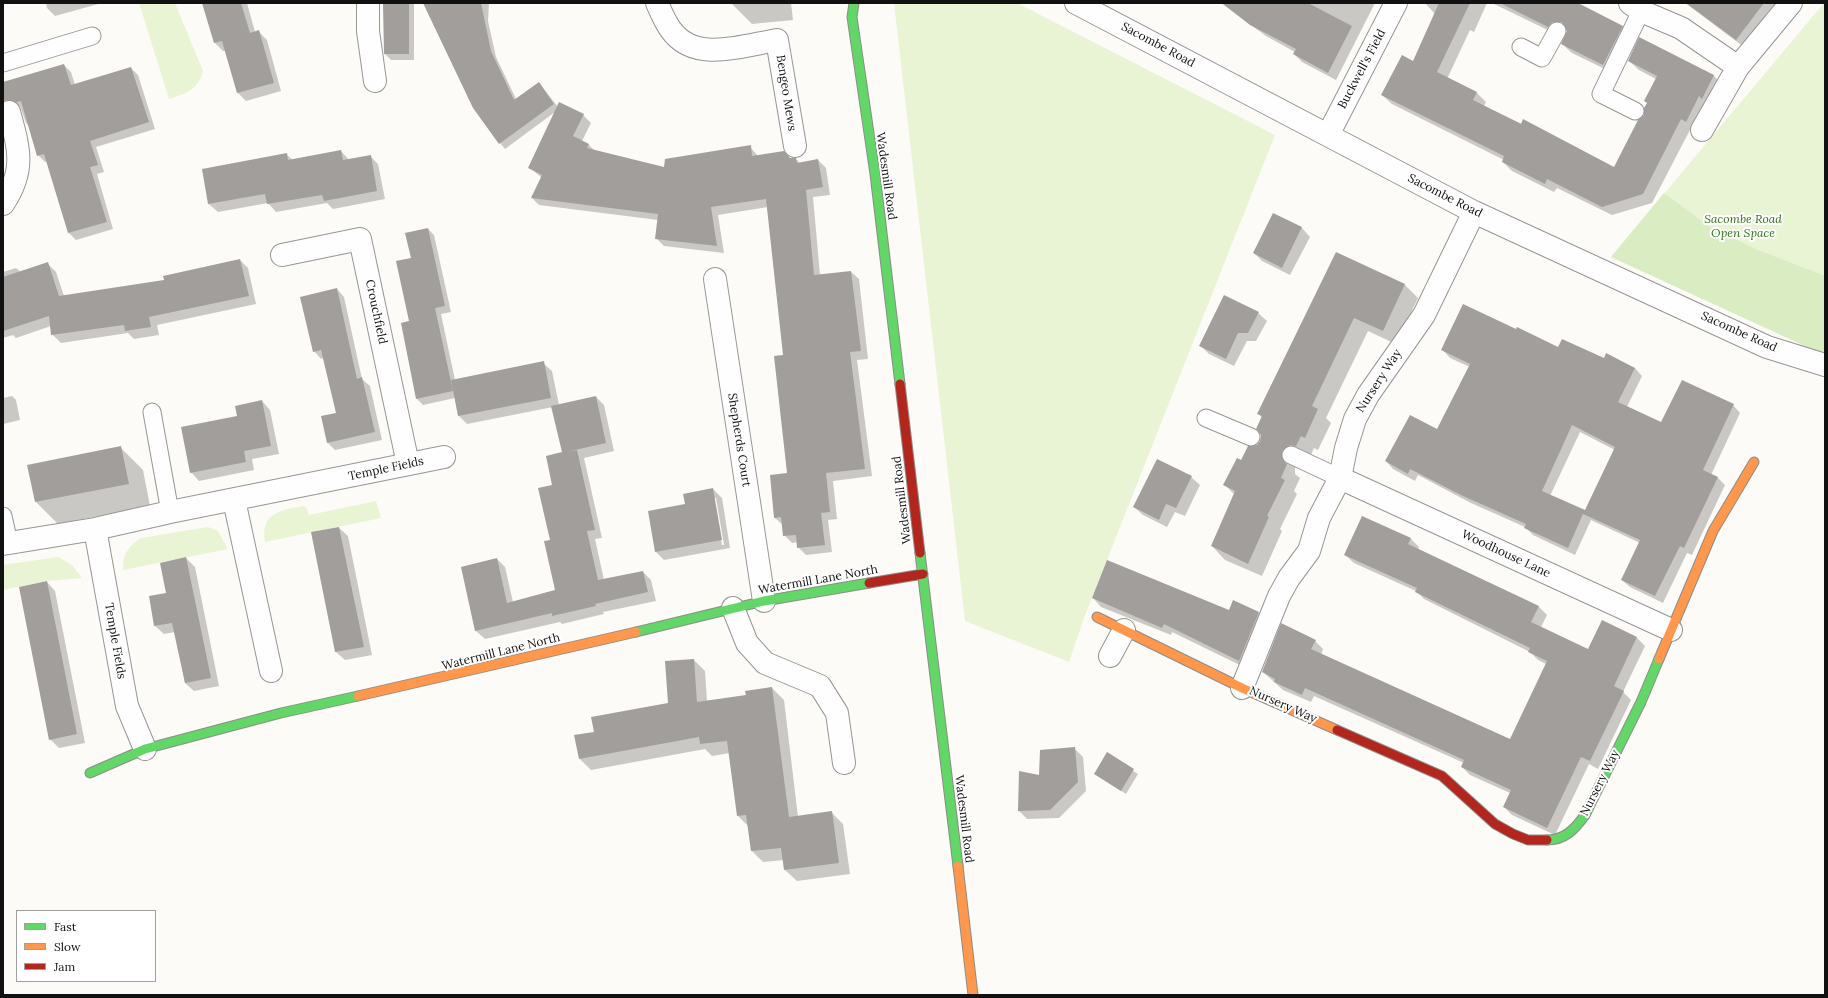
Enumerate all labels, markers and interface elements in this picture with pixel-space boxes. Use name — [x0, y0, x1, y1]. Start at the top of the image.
street label: Sacombe Road — [1119, 19, 1197, 71]
street label: Buckwell's Field — [1335, 27, 1389, 111]
street label: Bengeo Mews — [773, 54, 799, 132]
street label: Wadesmill Road — [873, 131, 899, 221]
street label: Sacombe Road — [1405, 171, 1485, 221]
park label: Sacombe Road Open Space — [1704, 213, 1782, 241]
street label: Crouchfield — [362, 278, 390, 346]
street label: Sacombe Road — [1699, 309, 1779, 355]
street label: Nursery Way — [1353, 347, 1405, 415]
street label: Shepherds Court — [724, 392, 754, 488]
street label: Temple Fields — [347, 454, 425, 484]
street label: Wadesmill Road — [889, 455, 915, 545]
street label: Woodhouse Lane — [1459, 527, 1553, 581]
street label: Watermill Lane North — [757, 562, 879, 598]
street label: Temple Fields — [101, 602, 129, 680]
street label: Watermill Lane North — [440, 630, 562, 674]
street label: Nursery Way — [1247, 684, 1319, 726]
street label: Nursery Way — [1577, 748, 1623, 818]
street label: Wadesmill Road — [951, 774, 977, 864]
legend — [16, 910, 156, 982]
text: Fast — [54, 919, 77, 934]
text: Slow — [54, 939, 81, 954]
text: Jam — [54, 959, 75, 974]

